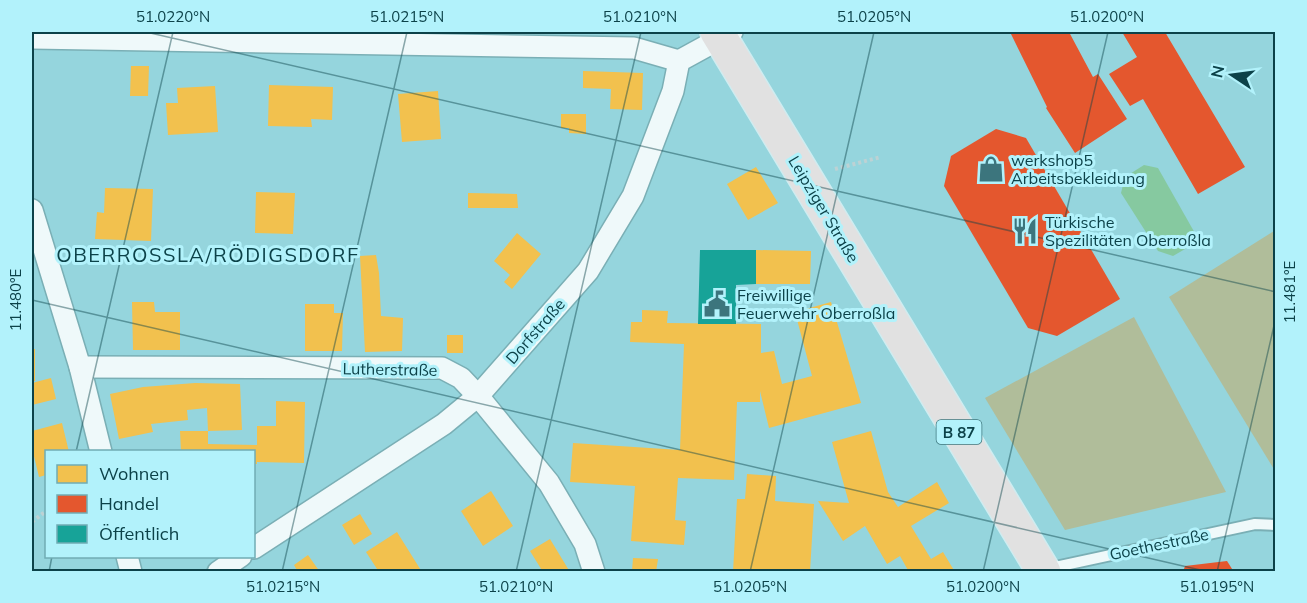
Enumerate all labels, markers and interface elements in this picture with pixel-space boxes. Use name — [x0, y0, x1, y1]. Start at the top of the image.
text: 51.0220°N — [136, 7, 210, 26]
text: 51.0215°N — [370, 7, 444, 26]
text: 51.0210°N — [603, 7, 677, 26]
text: 51.0205°N — [837, 7, 911, 26]
text: 51.0200°N — [1070, 7, 1144, 26]
north arrow — [1202, 45, 1262, 105]
text: N — [1206, 63, 1228, 80]
place label: werkshop5 Arbeitsbekleidung — [1011, 150, 1145, 188]
street label: Leipziger Straße — [784, 152, 864, 266]
shop icon: werkshop5 Arbeitsbekleidung — [976, 154, 1006, 184]
place label: Türkische Spezilitäten Oberroßla — [1045, 212, 1211, 250]
restaurant icon: Türkische Spezilitäten Oberroßla — [1010, 216, 1040, 246]
district label: OBERROSSLA/RÖDIGSDORF — [56, 242, 360, 267]
text: 11.481°E — [1280, 260, 1299, 323]
text: 11.480°E — [6, 268, 25, 331]
place label: Freiwillige Feuerwehr Oberroßla — [737, 285, 895, 323]
public building icon: Freiwillige Feuerwehr Oberroßla — [702, 289, 732, 319]
street label: Dorfstraße — [501, 294, 569, 368]
street label: Lutherstraße — [342, 358, 438, 380]
road number: B 87 — [936, 420, 982, 444]
legend — [45, 450, 255, 558]
text: Wohnen — [99, 462, 170, 485]
text: Handel — [99, 492, 159, 515]
text: Öffentlich — [99, 522, 179, 545]
street label: Goethestraße — [1108, 524, 1210, 564]
text: 51.0215°N — [246, 577, 320, 596]
text: 51.0210°N — [479, 577, 553, 596]
text: 51.0205°N — [713, 577, 787, 596]
text: 51.0200°N — [946, 577, 1020, 596]
text: 51.0195°N — [1180, 577, 1254, 596]

